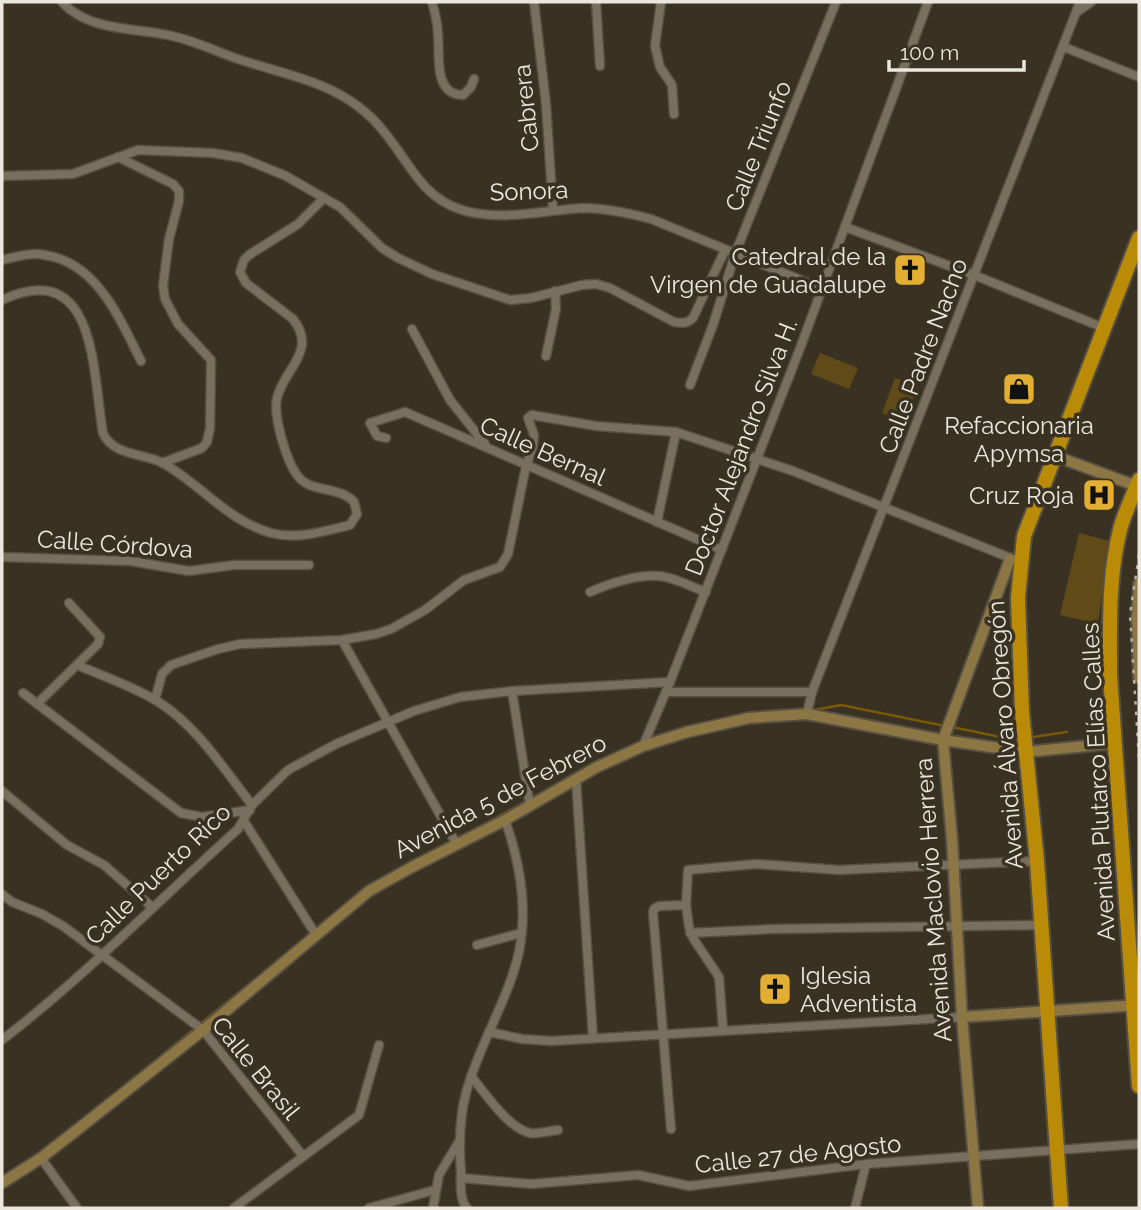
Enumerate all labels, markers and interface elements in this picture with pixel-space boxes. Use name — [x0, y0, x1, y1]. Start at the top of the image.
scale bar — [889, 28, 1024, 72]
text: 100 m — [900, 40, 959, 65]
street label: Cabrera — [507, 63, 545, 153]
street label: Calle Triunfo — [719, 76, 797, 216]
street label: Sonora — [489, 175, 569, 207]
place label: Catedral de la Virgen de Guadalupe — [650, 242, 886, 299]
church icon: Catedral de la Virgen de Guadalupe — [891, 251, 929, 289]
street label: Calle Padre Nacho — [872, 254, 974, 458]
street label: Doctor Alejandro Silva H. — [679, 315, 803, 579]
shop icon: Refaccionaria Apymsa — [1000, 370, 1038, 408]
street label: Calle Bernal — [475, 410, 611, 492]
place label: Refaccionaria Apymsa — [944, 411, 1094, 468]
hospital icon: Cruz Roja — [1080, 476, 1118, 514]
place label: Cruz Roja — [969, 481, 1074, 510]
street label: Calle Córdova — [36, 524, 194, 564]
street label: Avenida Álvaro Obregón — [981, 600, 1029, 870]
street label: Avenida Plutarco Elías Calles — [1075, 622, 1121, 942]
street label: Avenida 5 de Febrero — [389, 728, 611, 864]
street label: Avenida Maclovio Herrera — [909, 757, 957, 1043]
street label: Calle Puerto Rico — [79, 797, 237, 951]
place label: Iglesia Adventista — [800, 961, 917, 1018]
church icon: Iglesia Adventista — [756, 970, 794, 1008]
street label: Calle Brasil — [206, 1011, 306, 1126]
street label: Calle 27 de Agosto — [693, 1129, 903, 1179]

